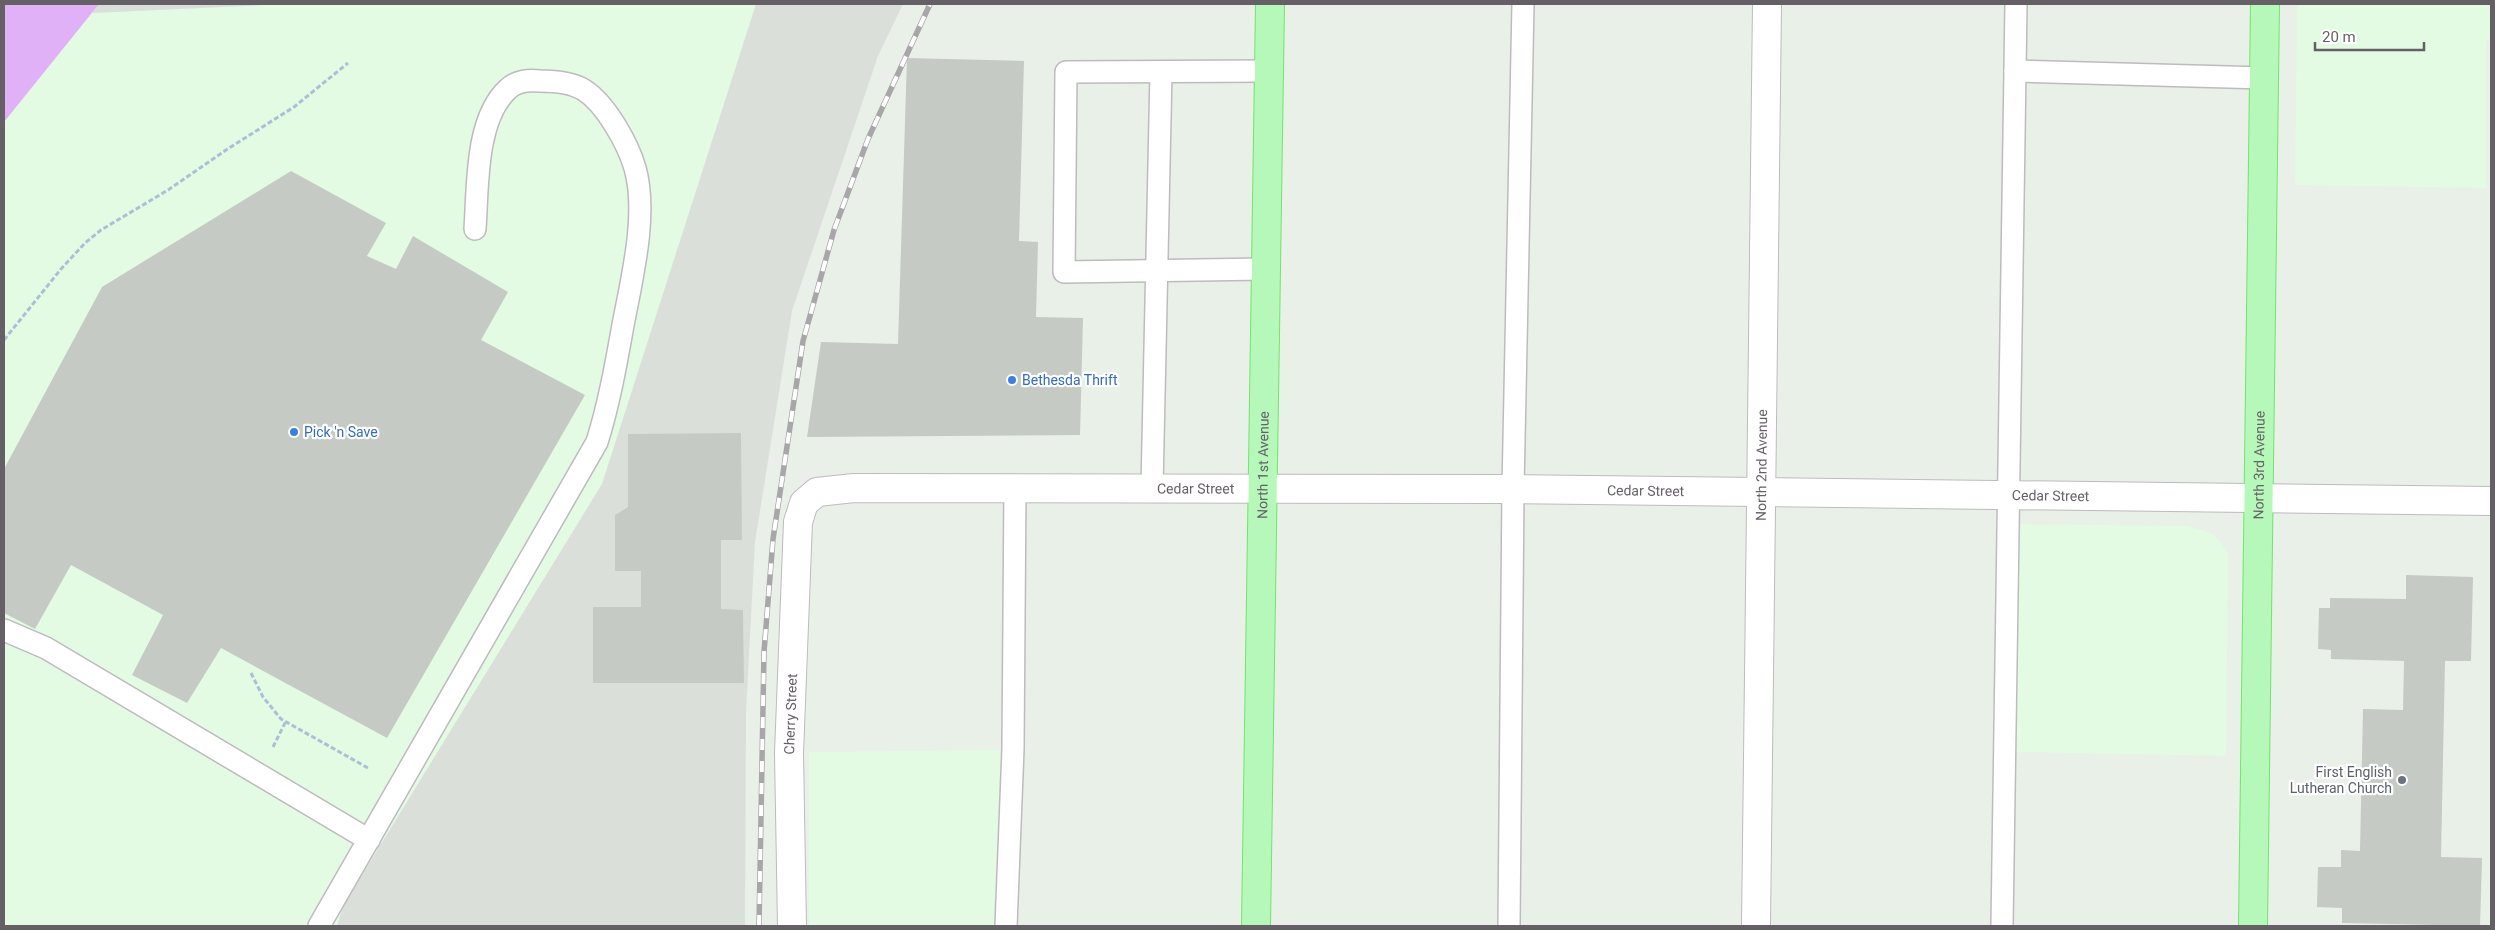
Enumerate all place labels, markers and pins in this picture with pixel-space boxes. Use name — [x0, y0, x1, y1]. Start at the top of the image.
place label: Bethesda Thrift — [1022, 372, 1118, 388]
marker: Bethesda Thrift — [1006, 374, 1018, 386]
place label: Pick 'n Save — [304, 424, 378, 440]
marker: Pick 'n Save — [288, 426, 300, 438]
place label: First English Lutheran Church — [2290, 764, 2392, 796]
marker: First English Lutheran Church — [2396, 774, 2408, 786]

